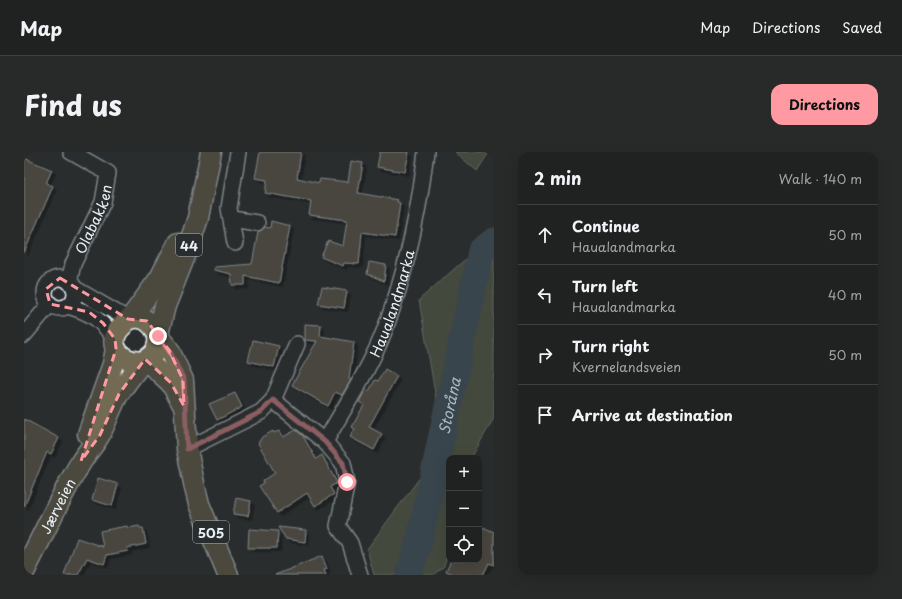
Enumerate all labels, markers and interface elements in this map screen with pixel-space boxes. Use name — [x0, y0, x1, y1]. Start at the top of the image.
text: Map — [20, 14, 62, 42]
text: Map — [700, 17, 730, 38]
text: Directions — [752, 17, 820, 38]
text: Saved — [842, 17, 882, 38]
text: Find us — [24, 83, 122, 126]
button: Directions — [771, 84, 878, 125]
text: 2 min — [534, 165, 581, 191]
text: Walk · 140 m — [779, 169, 862, 188]
street label: Olabakken — [69, 183, 116, 257]
text: Continue — [572, 214, 640, 237]
icon: ahead — [534, 224, 556, 246]
text: 50 m — [828, 225, 862, 244]
road number: 44 — [176, 234, 202, 256]
text: Haualandmarka — [572, 237, 676, 256]
street label: Haualandmarka — [364, 247, 419, 360]
text: Turn left — [572, 274, 638, 297]
icon: left — [534, 284, 556, 306]
text: 40 m — [828, 285, 862, 304]
text: Haualandmarka — [572, 297, 676, 316]
route end — [149, 327, 167, 345]
text: Turn right — [572, 334, 649, 357]
icon: right — [534, 344, 556, 366]
text: 50 m — [828, 345, 862, 364]
text: Kvernelandsveien — [572, 357, 681, 376]
water label: Storåna — [431, 375, 466, 436]
text: Arrive at destination — [572, 403, 733, 426]
icon: arrive — [534, 404, 556, 426]
map controls — [446, 455, 482, 563]
button: + — [446, 455, 482, 491]
route start — [338, 473, 356, 491]
street label: Jærveien — [34, 474, 80, 537]
button: − — [446, 491, 482, 527]
road number: 505 — [193, 521, 229, 543]
button: locate — [446, 527, 482, 563]

